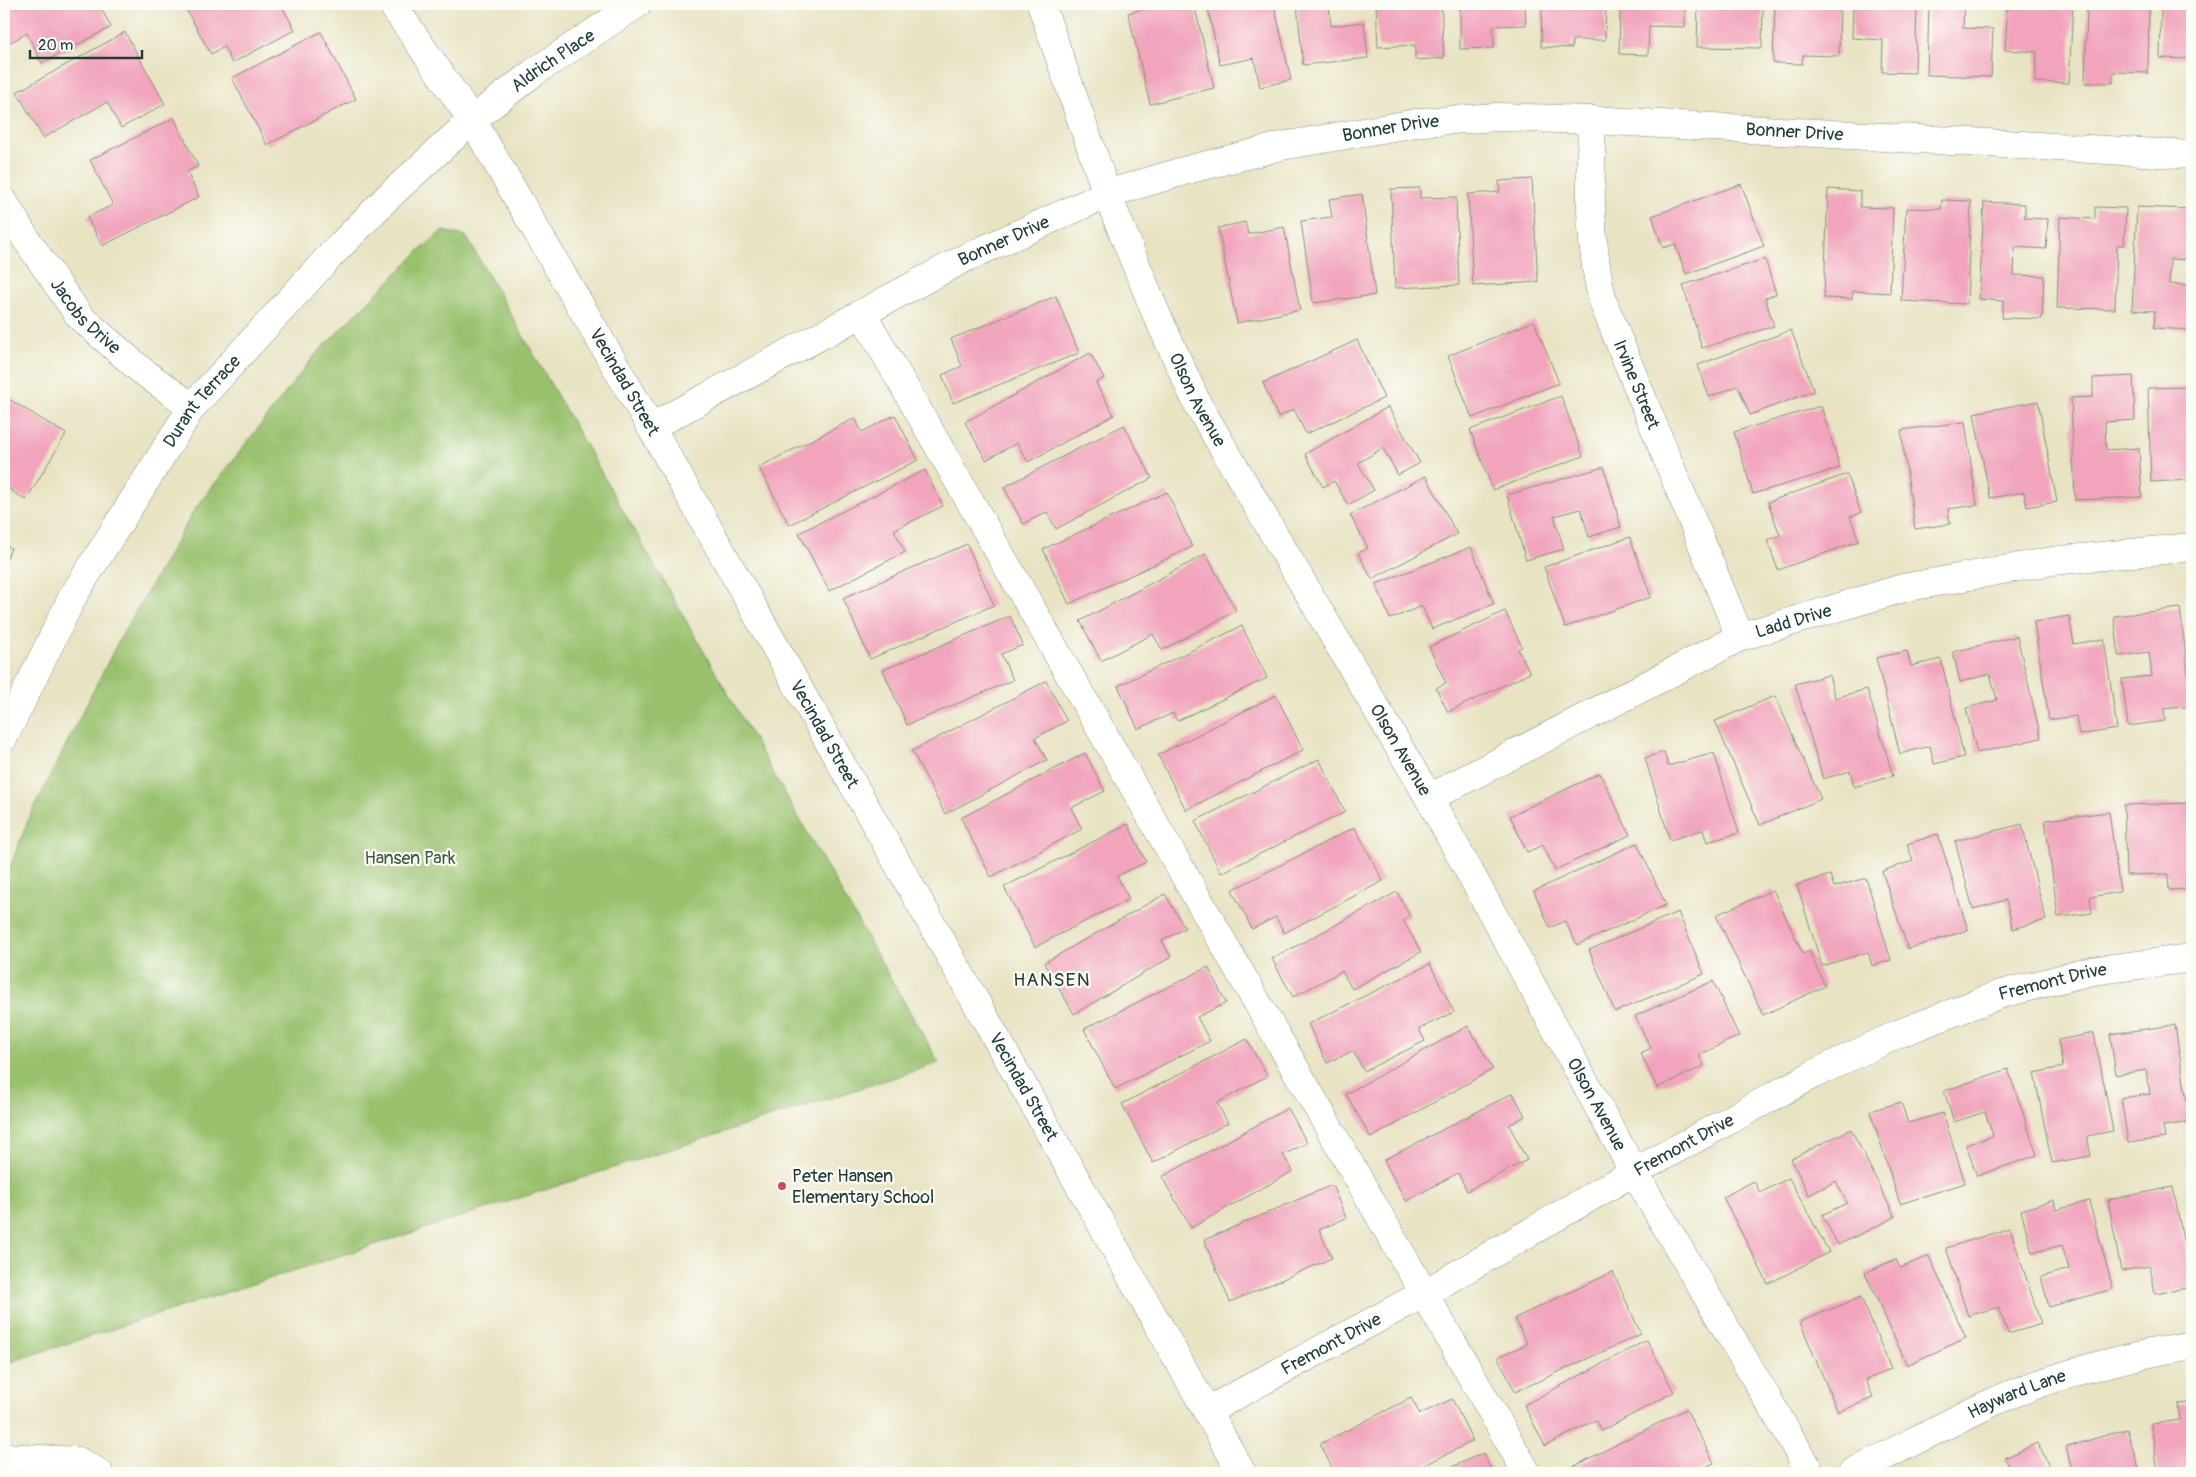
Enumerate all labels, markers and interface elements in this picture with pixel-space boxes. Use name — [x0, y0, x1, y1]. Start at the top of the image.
street label: Aldrich Place — [507, 24, 600, 98]
scale bar — [30, 28, 142, 60]
text: 20 m — [38, 36, 73, 55]
street label: Bonner Drive — [1341, 110, 1440, 147]
street label: Bonner Drive — [1745, 118, 1844, 147]
street label: Bonner Drive — [955, 210, 1053, 272]
street label: Jacobs Drive — [45, 274, 125, 359]
street label: Vecindad Street — [584, 324, 665, 441]
street label: Irvine Street — [1608, 337, 1665, 433]
street label: Olson Avenue — [1164, 349, 1231, 451]
street label: Durant Terrace — [158, 350, 246, 452]
street label: Ladd Drive — [1753, 599, 1835, 644]
street label: Vecindad Street — [784, 676, 864, 793]
street label: Olson Avenue — [1364, 700, 1436, 800]
park label: Hansen Park — [364, 847, 456, 870]
street label: Fremont Drive — [1996, 958, 2108, 1006]
district label: HANSEN — [1013, 968, 1091, 992]
street label: Vecindad Street — [984, 1029, 1063, 1146]
street label: Olson Avenue — [1562, 1054, 1631, 1155]
street label: Fremont Drive — [1630, 1109, 1738, 1182]
place label: Peter Hansen Elementary School — [792, 1165, 934, 1209]
marker: Peter Hansen Elementary School — [776, 1180, 788, 1192]
street label: Fremont Drive — [1277, 1308, 1386, 1381]
street label: Hayward Lane — [1964, 1364, 2069, 1424]

